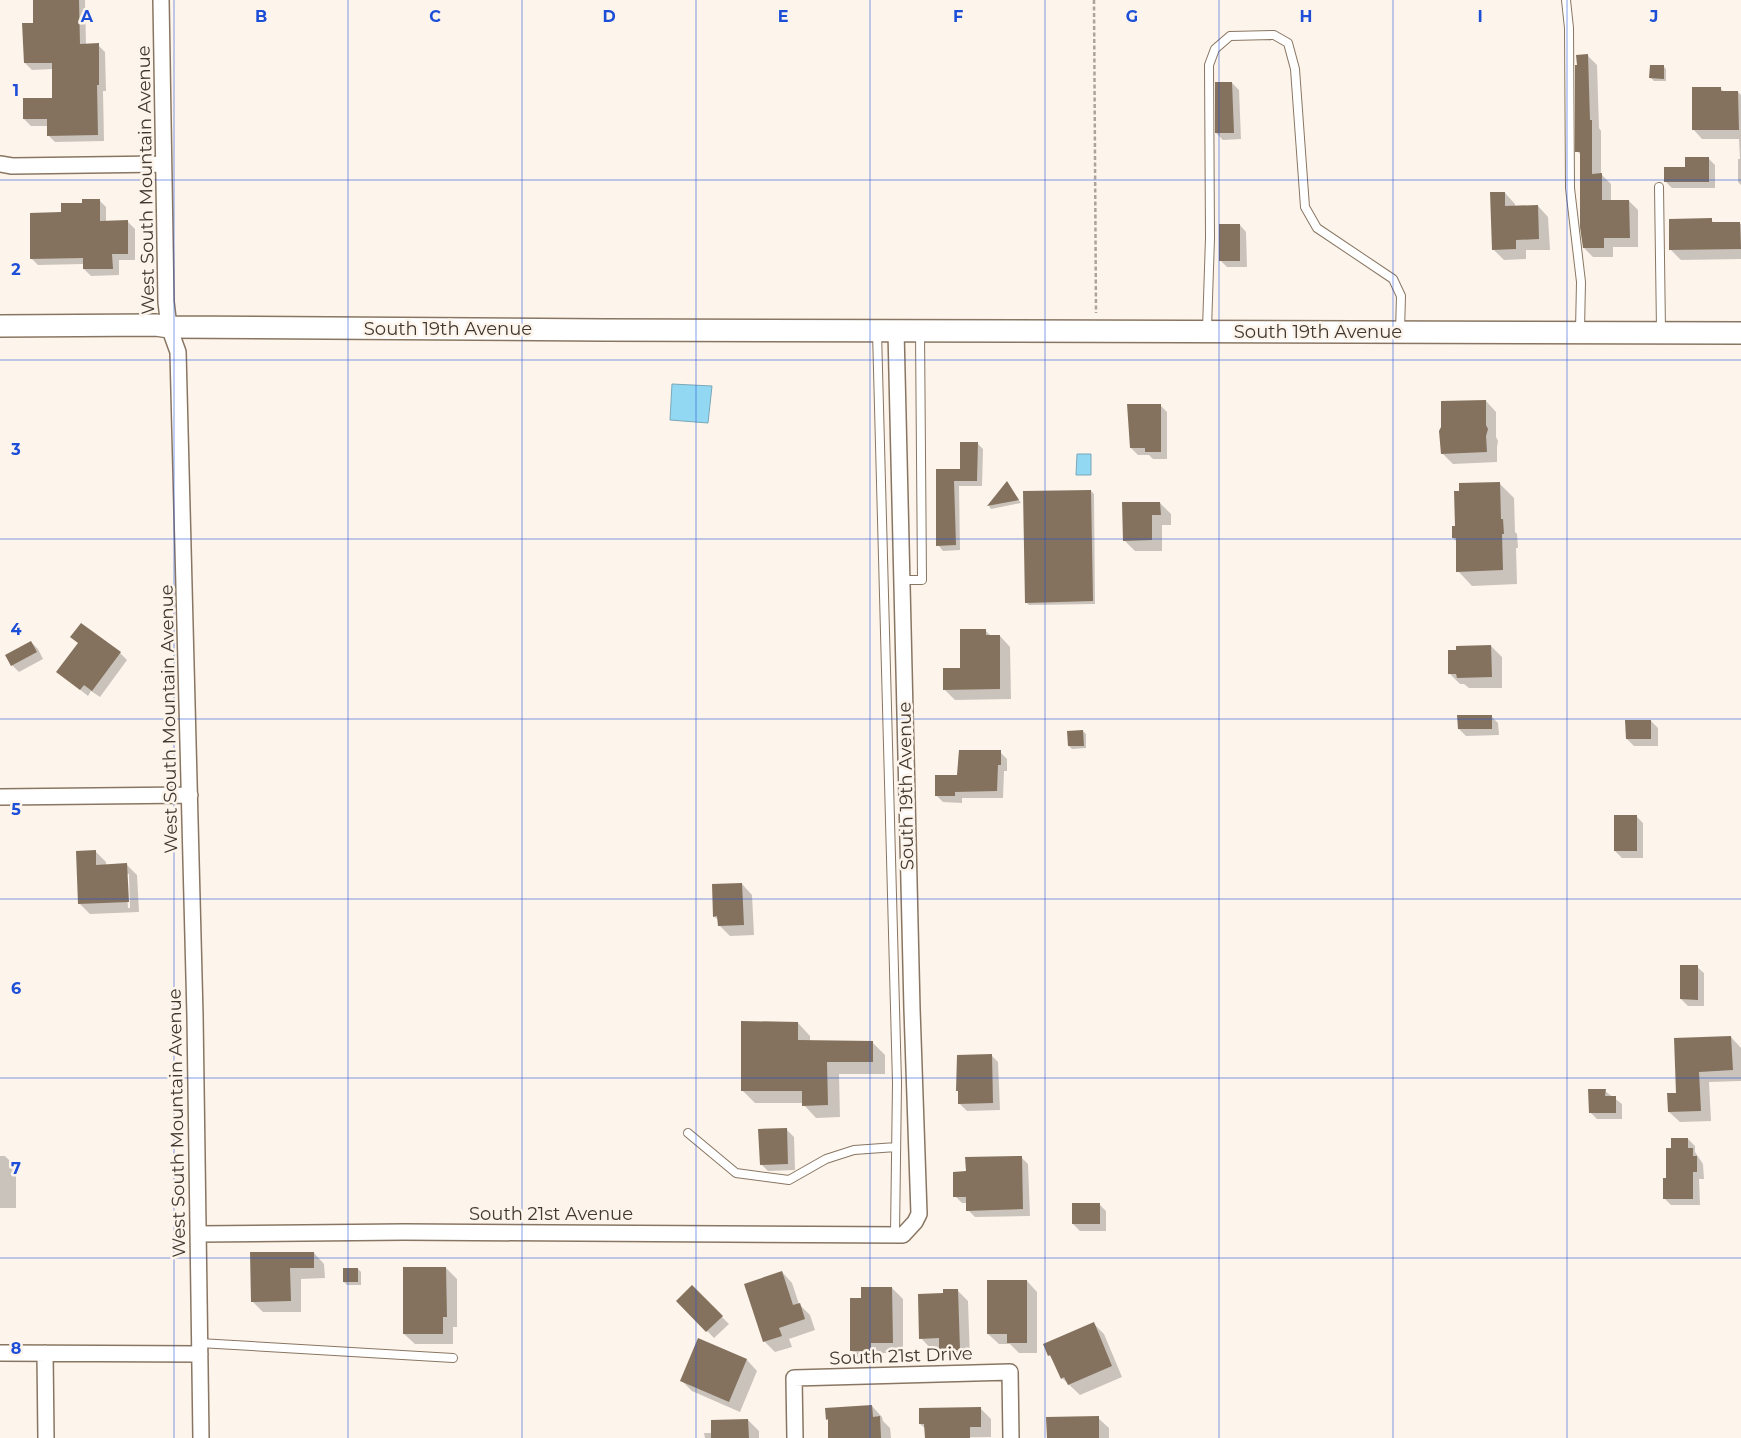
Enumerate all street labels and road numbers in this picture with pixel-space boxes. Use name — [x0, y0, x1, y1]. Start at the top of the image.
street label: West South Mountain Avenue — [133, 45, 159, 315]
street label: South 19th Avenue — [364, 318, 532, 340]
street label: South 19th Avenue — [1234, 321, 1402, 343]
street label: West South Mountain Avenue — [156, 584, 182, 854]
street label: South 19th Avenue — [894, 701, 918, 870]
street label: West South Mountain Avenue — [164, 988, 190, 1258]
street label: South 21st Avenue — [469, 1203, 633, 1225]
street label: South 21st Drive — [829, 1343, 973, 1369]

